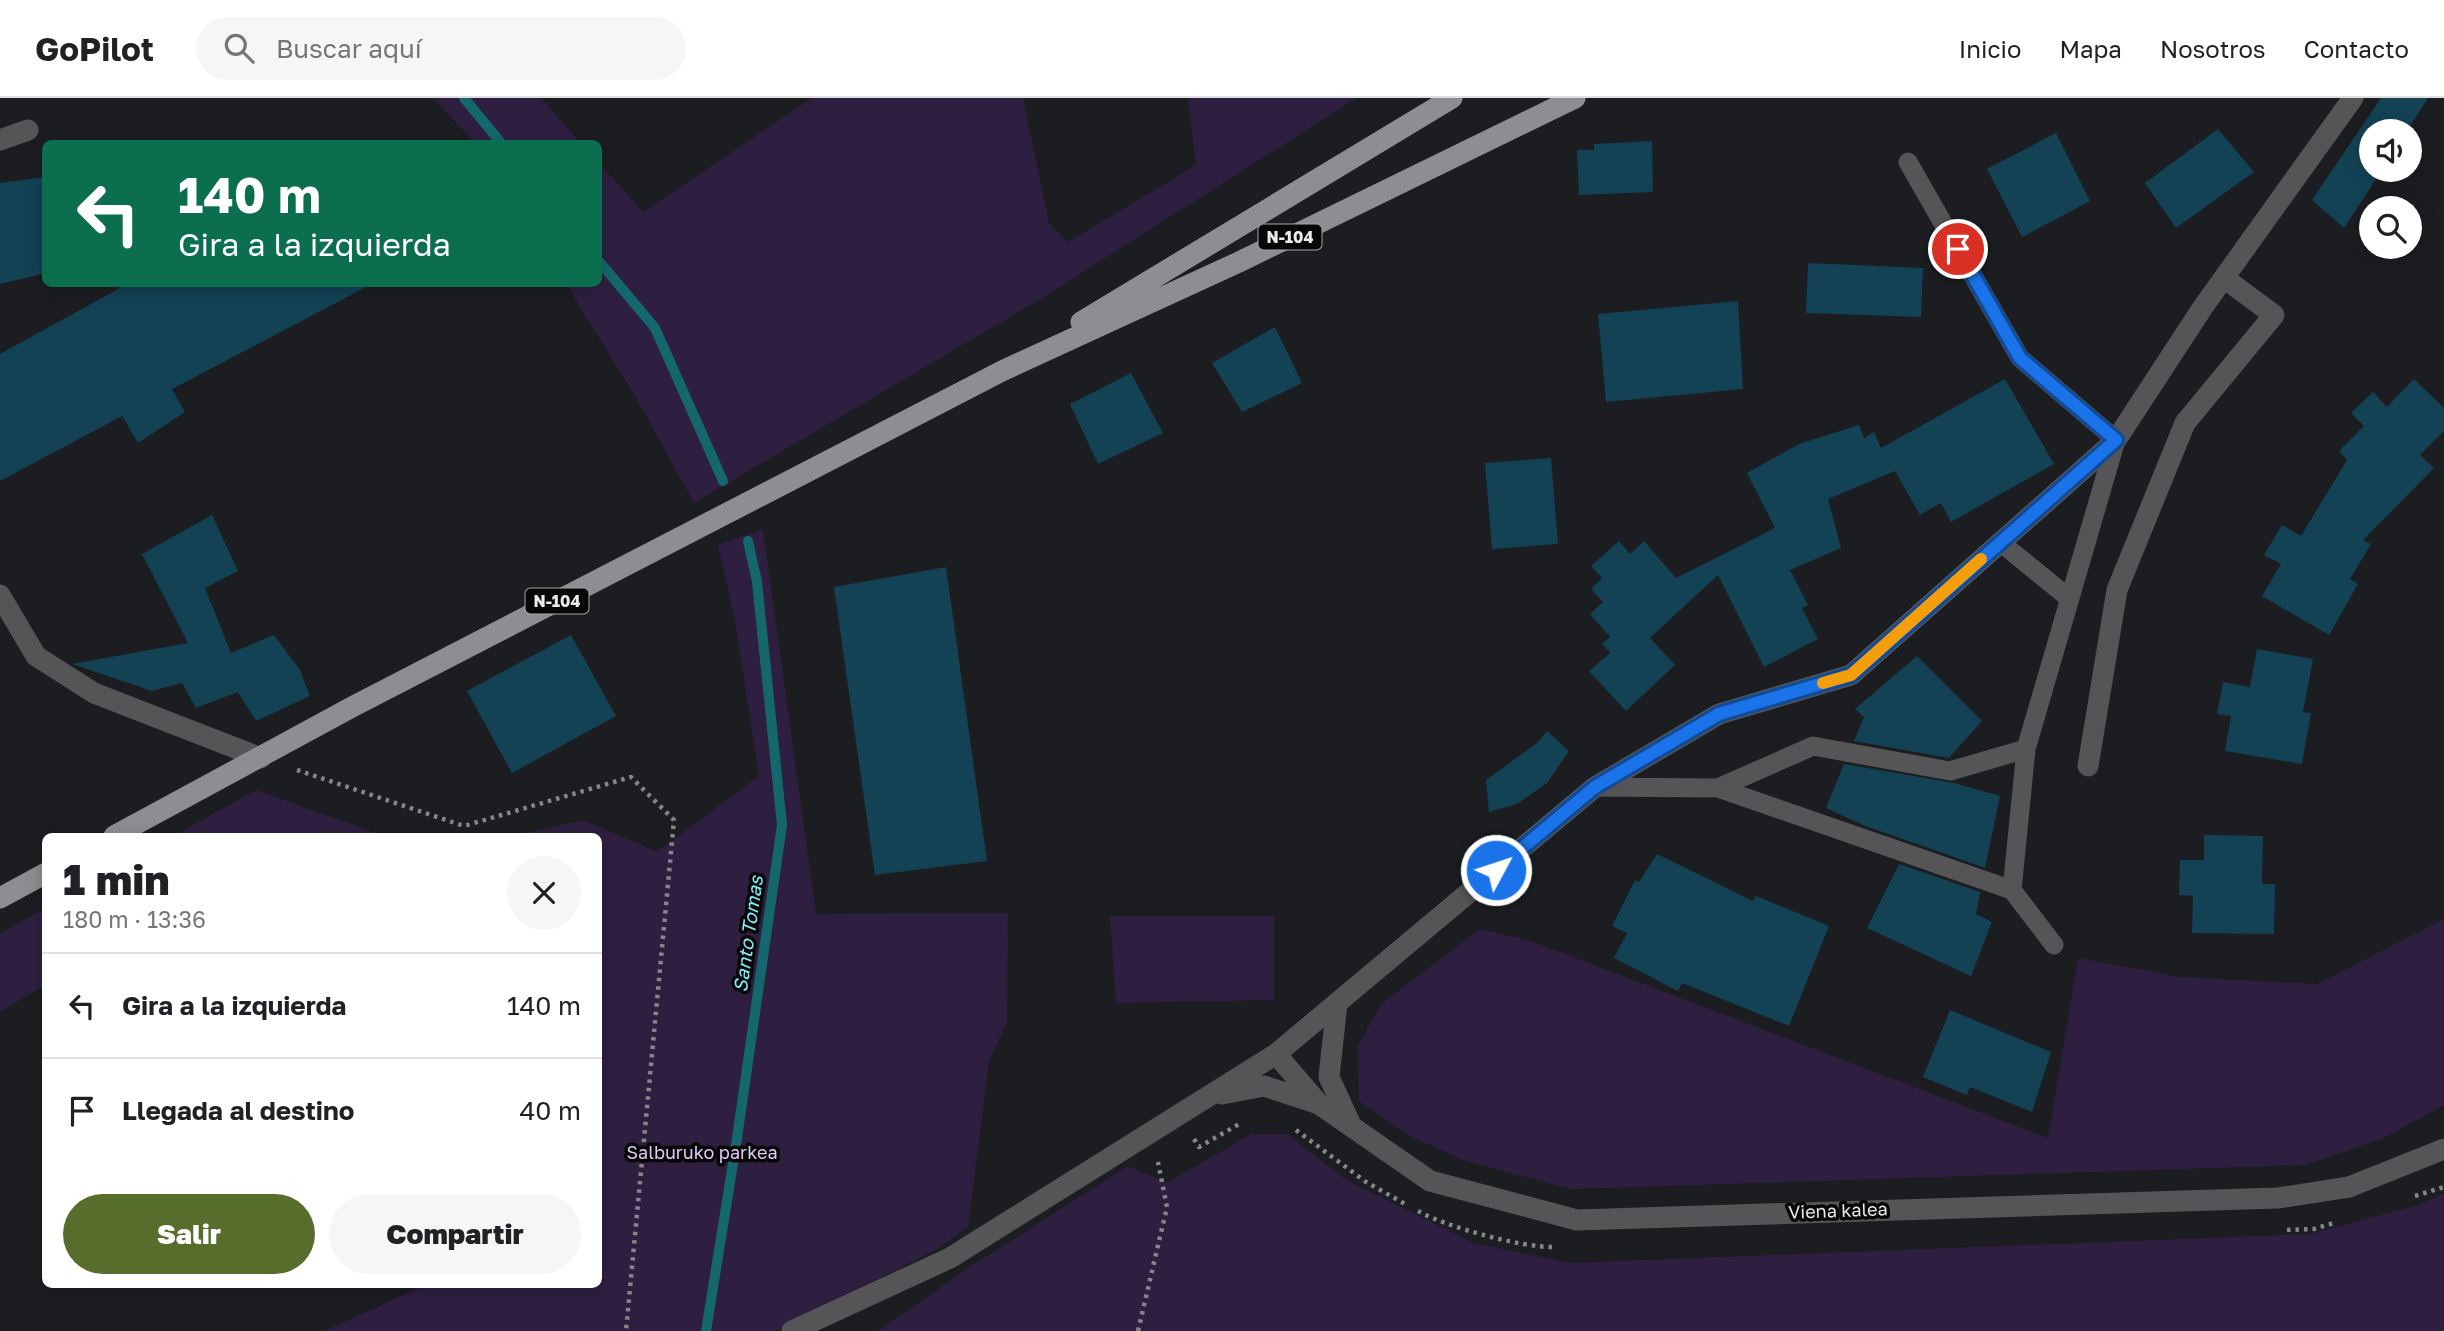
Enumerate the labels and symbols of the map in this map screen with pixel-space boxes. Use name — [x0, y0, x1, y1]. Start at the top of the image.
pin — [1928, 219, 1988, 279]
road number: N-104 — [1258, 225, 1322, 250]
road number: N-104 — [526, 588, 588, 614]
position arrow — [1459, 833, 1533, 907]
water label: Santo Tomas — [728, 873, 767, 994]
park label: Salburuko parkea — [626, 1141, 778, 1163]
street label: Viena kalea — [1788, 1197, 1888, 1223]

